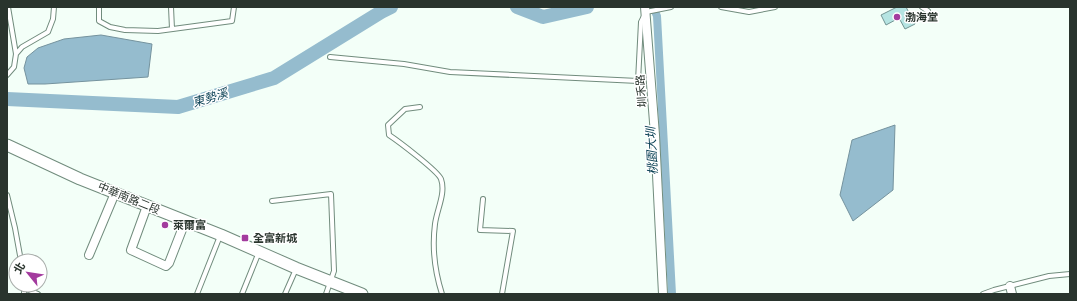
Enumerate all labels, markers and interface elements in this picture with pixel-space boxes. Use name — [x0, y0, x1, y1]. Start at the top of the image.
place label: 渤海堂 — [905, 10, 938, 24]
marker: 渤海堂 — [892, 12, 902, 22]
street label: 圳禾路 — [633, 74, 649, 108]
water label: 東勢溪 — [190, 85, 231, 110]
water label: 桃園大圳 — [643, 125, 660, 175]
street label: 中華南路二段 — [96, 179, 162, 217]
place label: 萊爾富 — [173, 218, 206, 232]
marker: 萊爾富 — [160, 220, 170, 230]
place label: 全富新城 — [253, 231, 298, 245]
marker: 全富新城 — [240, 233, 250, 243]
north arrow — [8, 253, 48, 293]
text: 北 — [11, 260, 28, 276]

